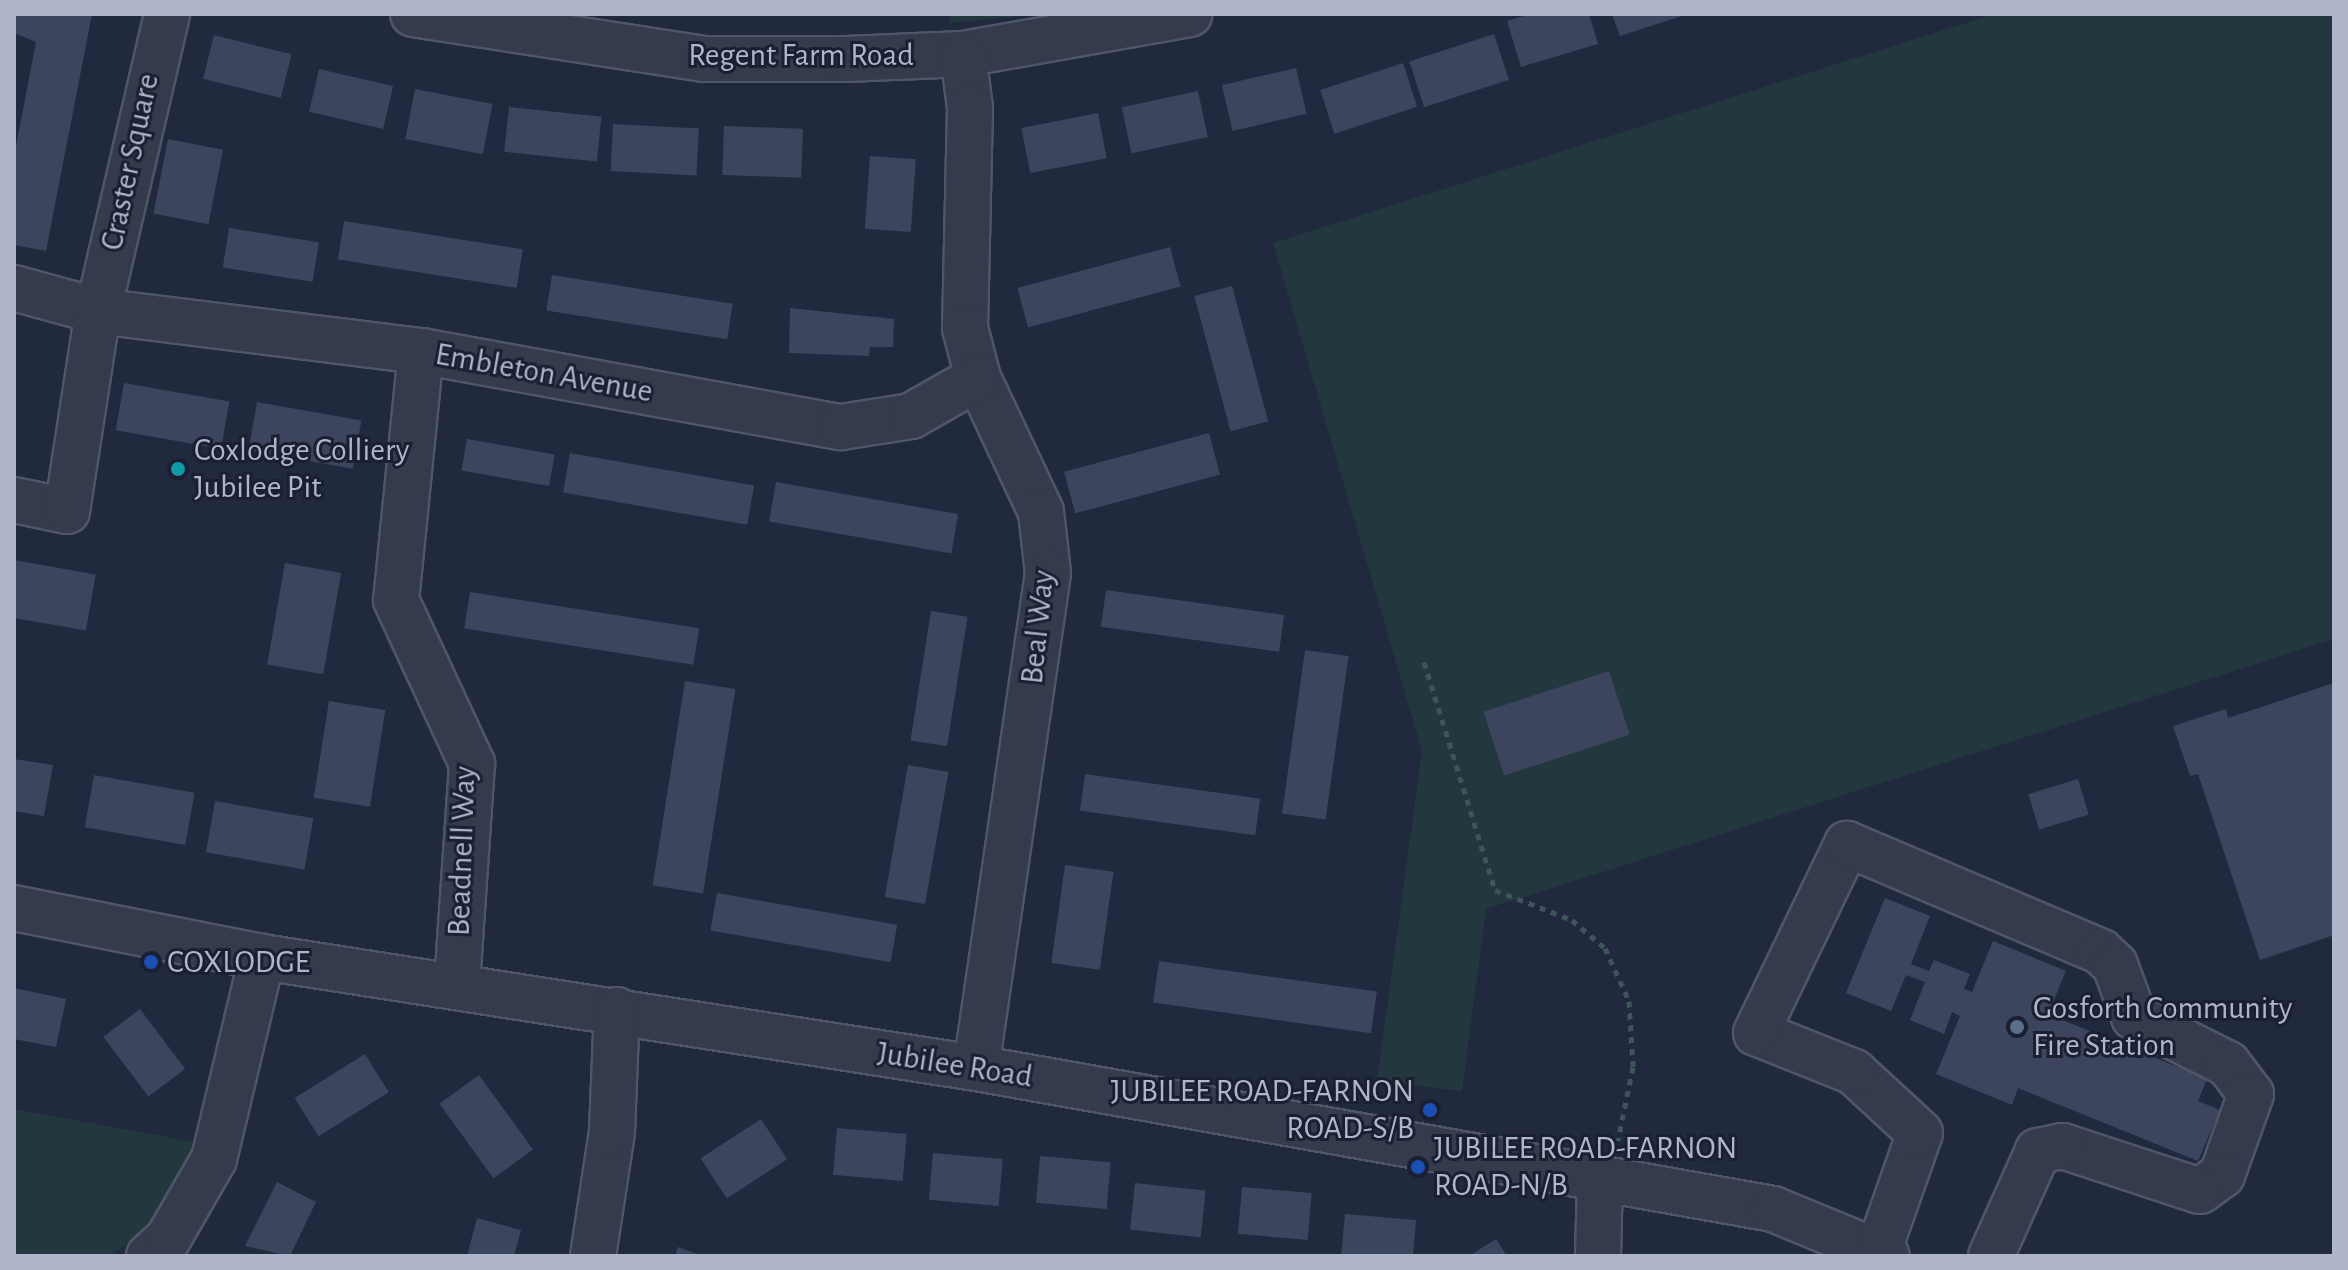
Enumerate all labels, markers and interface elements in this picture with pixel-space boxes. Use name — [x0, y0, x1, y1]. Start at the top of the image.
street label: Regent Farm Road — [688, 36, 914, 74]
street label: Craster Square — [93, 70, 167, 254]
street label: Embleton Avenue — [432, 335, 656, 411]
place label: Coxlodge Colliery Jubilee Pit — [194, 432, 409, 507]
marker: Coxlodge Colliery Jubilee Pit — [169, 460, 187, 478]
street label: Beal Way — [1013, 568, 1063, 686]
street label: Beadnell Way — [440, 765, 484, 937]
place label: COXLODGE — [167, 943, 310, 981]
marker: COXLODGE — [142, 953, 160, 971]
place label: Gosforth Community Fire Station — [2033, 990, 2292, 1065]
marker: Gosforth Community Fire Station — [2008, 1018, 2026, 1036]
street label: Jubilee Road — [875, 1034, 1035, 1096]
place label: JUBILEE ROAD-FARNON ROAD-S/B — [1111, 1073, 1414, 1148]
marker: JUBILEE ROAD-FARNON ROAD-S/B — [1421, 1101, 1439, 1119]
place label: JUBILEE ROAD-FARNON ROAD-N/B — [1434, 1130, 1737, 1205]
marker: JUBILEE ROAD-FARNON ROAD-N/B — [1409, 1158, 1427, 1176]

